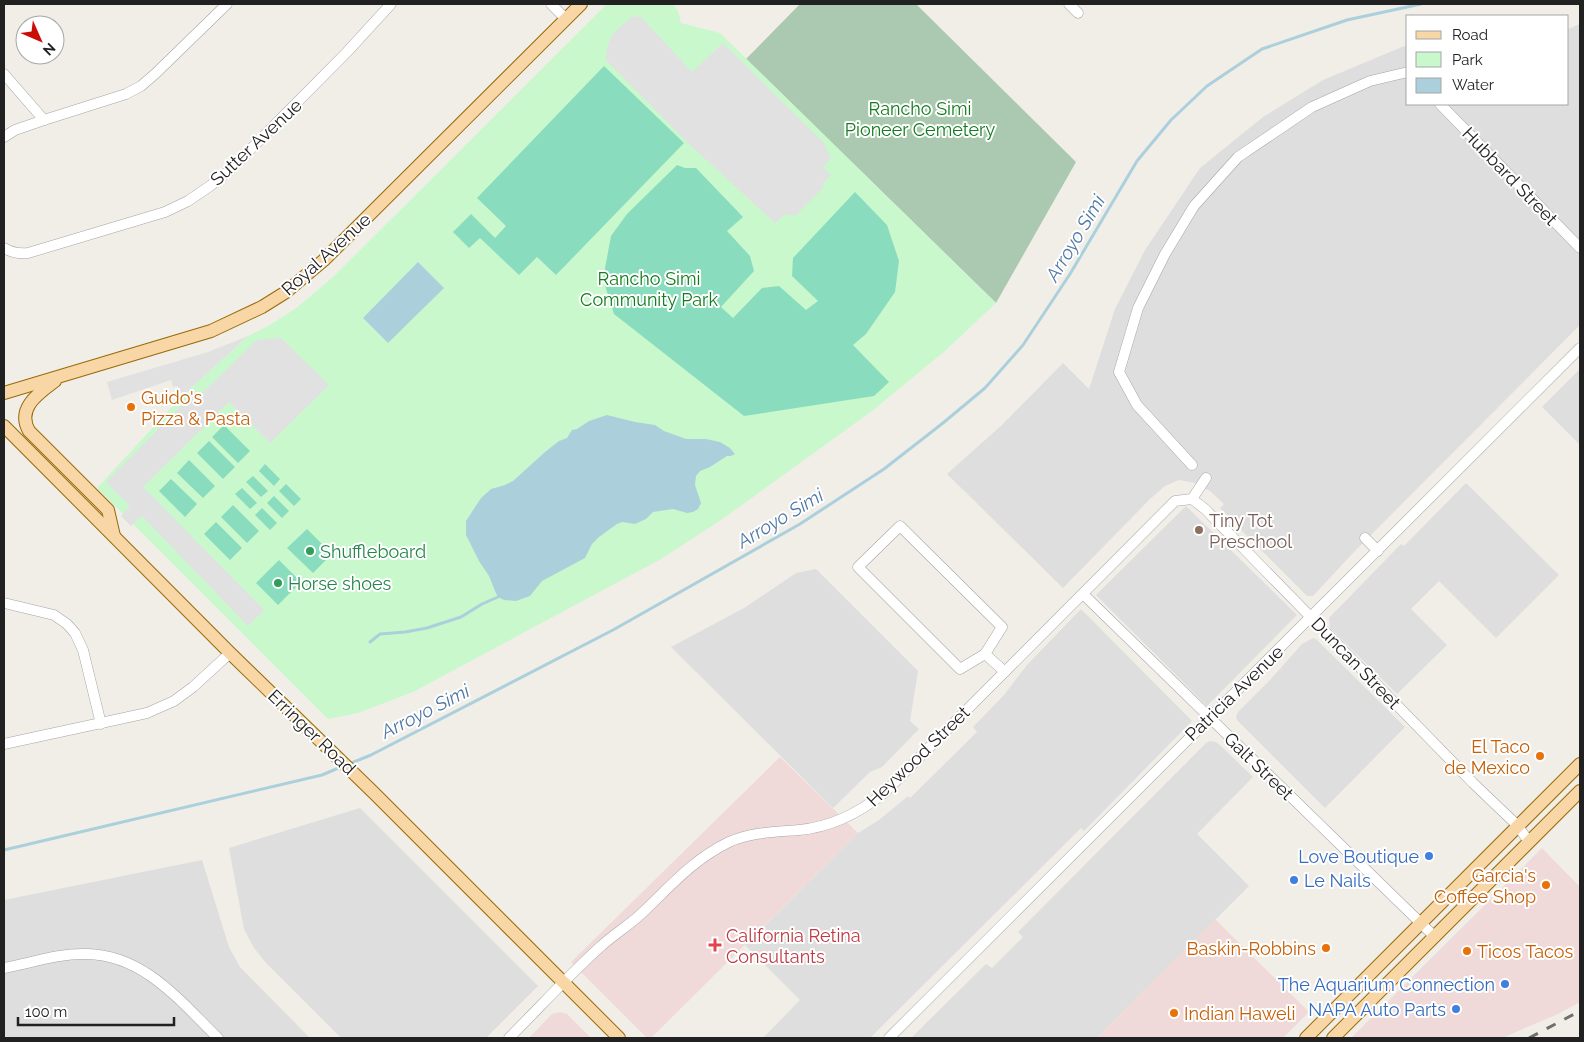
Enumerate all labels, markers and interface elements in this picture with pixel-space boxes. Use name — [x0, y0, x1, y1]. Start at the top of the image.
north arrow — [15, 15, 65, 65]
legend — [1406, 15, 1569, 105]
text: Road — [1452, 26, 1488, 44]
text: N — [40, 40, 59, 59]
text: Park — [1452, 51, 1483, 69]
text: Water — [1452, 76, 1495, 94]
street label: Sutter Avenue — [206, 94, 306, 190]
park label: Rancho Simi Pioneer Cemetery — [845, 98, 995, 140]
street label: Hubbard Street — [1458, 123, 1562, 229]
water label: Arroyo Simi — [1040, 190, 1110, 286]
street label: Royal Avenue — [277, 208, 375, 300]
park label: Rancho Simi Community Park — [580, 268, 718, 310]
place label: Guido's Pizza & Pasta — [141, 387, 250, 429]
marker: Guido's Pizza & Pasta — [125, 401, 137, 413]
water label: Arroyo Simi — [732, 483, 828, 553]
place label: Tiny Tot Preschool — [1209, 510, 1292, 552]
marker: Tiny Tot Preschool — [1193, 524, 1205, 536]
place label: Shuffleboard — [320, 541, 426, 562]
marker: Shuffleboard — [304, 545, 316, 557]
place label: Horse shoes — [288, 573, 391, 594]
marker: Horse shoes — [272, 577, 284, 589]
street label: Duncan Street — [1307, 613, 1405, 713]
street label: Patricia Avenue — [1181, 641, 1288, 745]
water label: Arroyo Simi — [376, 679, 474, 743]
street label: Erringer Road — [264, 685, 360, 779]
street label: Heywood Street — [862, 702, 974, 810]
street label: Galt Street — [1220, 728, 1298, 804]
place label: El Taco de Mexico — [1444, 736, 1530, 778]
marker: El Taco de Mexico — [1534, 750, 1546, 762]
place label: Love Boutique — [1298, 846, 1419, 867]
marker: Love Boutique — [1423, 850, 1435, 862]
place label: Garcia's Coffee Shop — [1434, 865, 1536, 907]
place label: Le Nails — [1304, 870, 1371, 891]
marker: Le Nails — [1288, 874, 1300, 886]
marker: Garcia's Coffee Shop — [1540, 879, 1552, 891]
place label: California Retina Consultants — [726, 925, 861, 967]
marker: California Retina Consultants — [708, 938, 722, 952]
place label: Baskin-Robbins — [1186, 938, 1316, 959]
place label: Ticos Tacos — [1477, 941, 1574, 962]
marker: Baskin-Robbins — [1320, 942, 1332, 954]
marker: Ticos Tacos — [1461, 945, 1473, 957]
place label: The Aquarium Connection — [1278, 974, 1495, 995]
marker: The Aquarium Connection — [1499, 978, 1511, 990]
scale bar — [18, 994, 174, 1026]
place label: NAPA Auto Parts — [1308, 999, 1446, 1020]
text: 100 m — [25, 1003, 67, 1021]
place label: Indian Haweli — [1184, 1003, 1295, 1024]
marker: NAPA Auto Parts — [1450, 1003, 1462, 1015]
marker: Indian Haweli — [1168, 1007, 1180, 1019]

